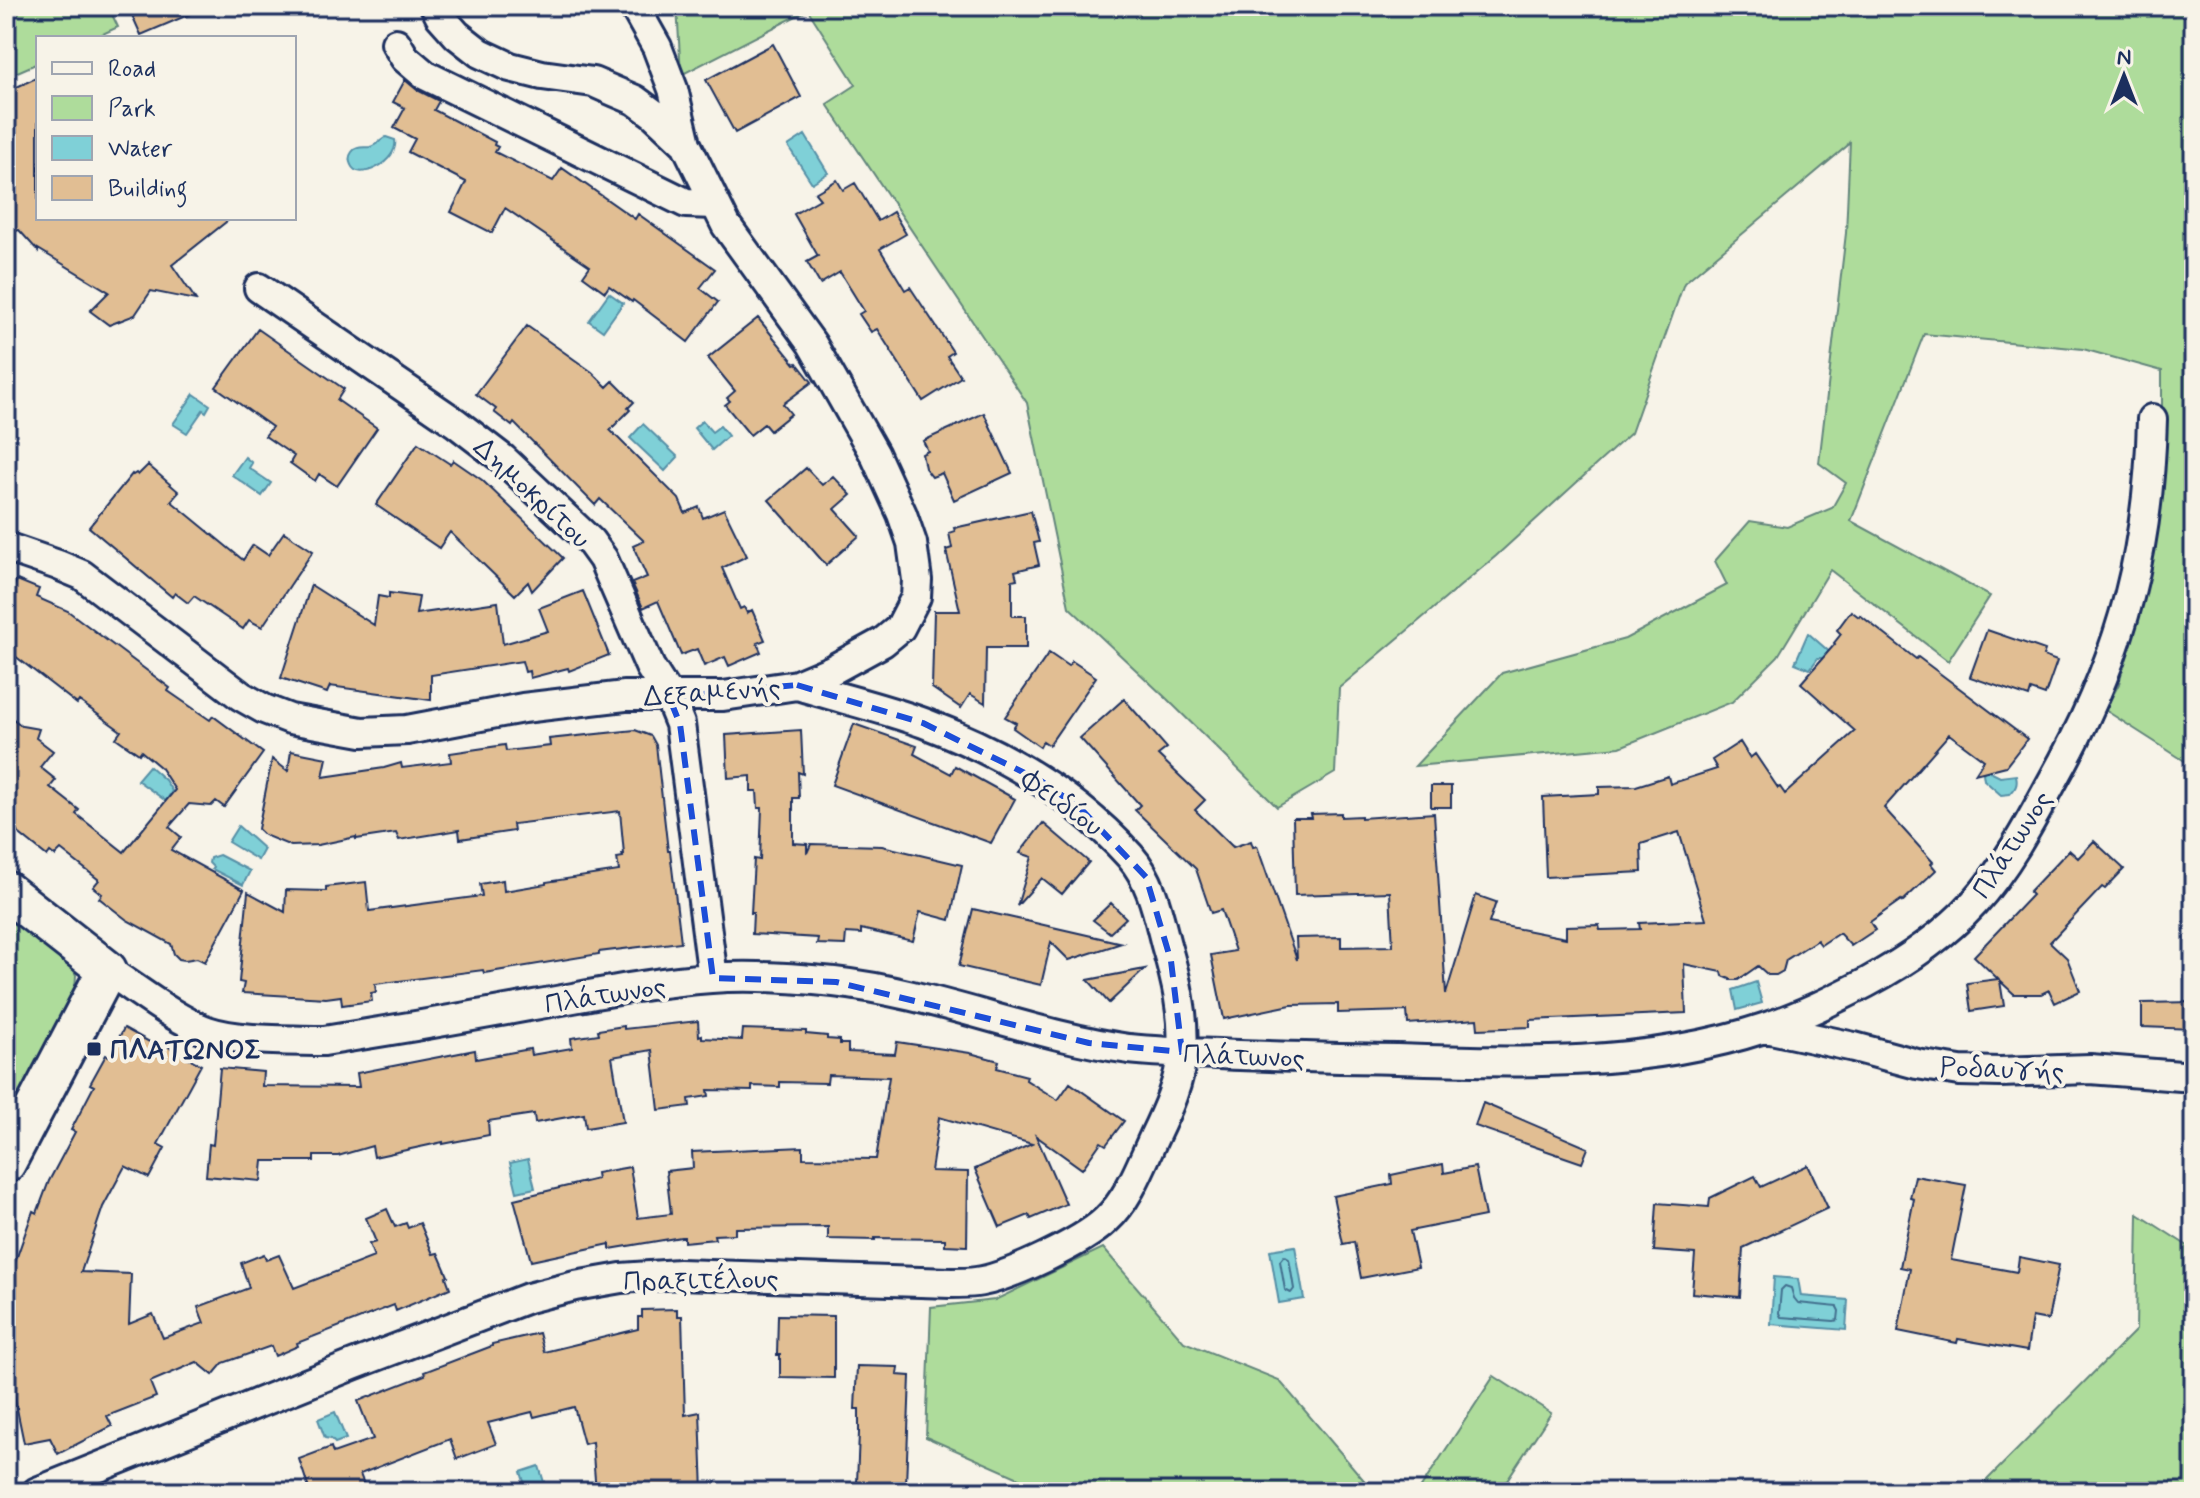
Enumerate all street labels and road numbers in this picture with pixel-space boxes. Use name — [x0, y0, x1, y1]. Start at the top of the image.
street label: Δημοκρίτου — [465, 430, 598, 558]
street label: Δεξαμενής — [642, 670, 782, 717]
street label: Φειδίου — [1013, 761, 1110, 846]
street label: Πλάτωνος — [1964, 784, 2062, 907]
street label: Πλάτωνος — [542, 969, 669, 1024]
street label: Πλάτωνος — [1182, 1037, 1306, 1078]
street label: Ροδαυγής — [1939, 1050, 2065, 1091]
street label: Πραξιτέλους — [623, 1262, 779, 1301]

